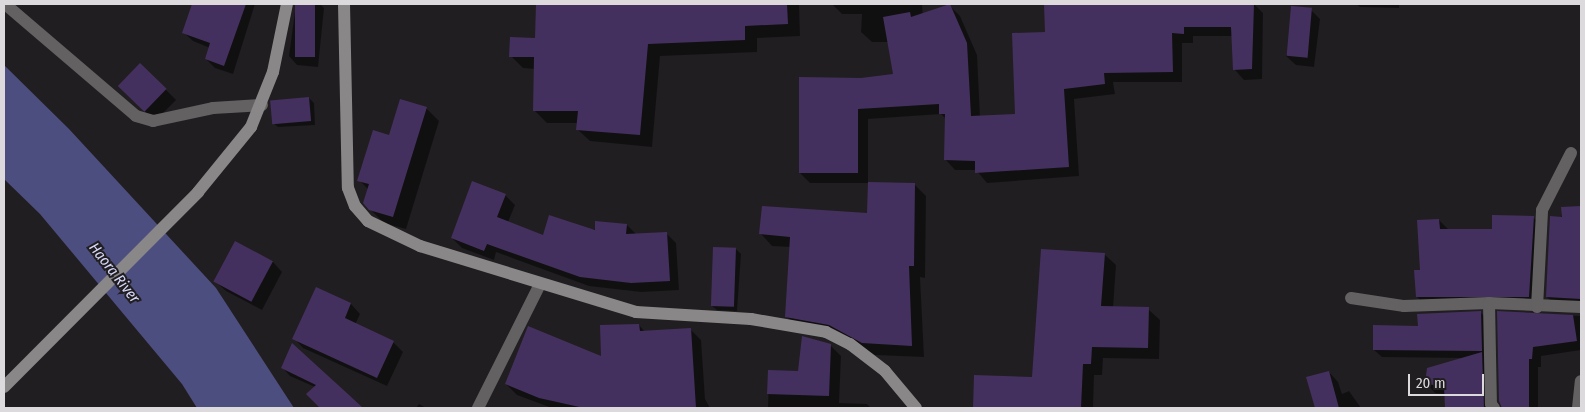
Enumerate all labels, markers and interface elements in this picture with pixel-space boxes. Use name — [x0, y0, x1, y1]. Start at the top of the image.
water label: Haora River — [85, 239, 143, 307]
scale bar — [1410, 364, 1486, 396]
text: 20 m — [1416, 374, 1446, 392]

